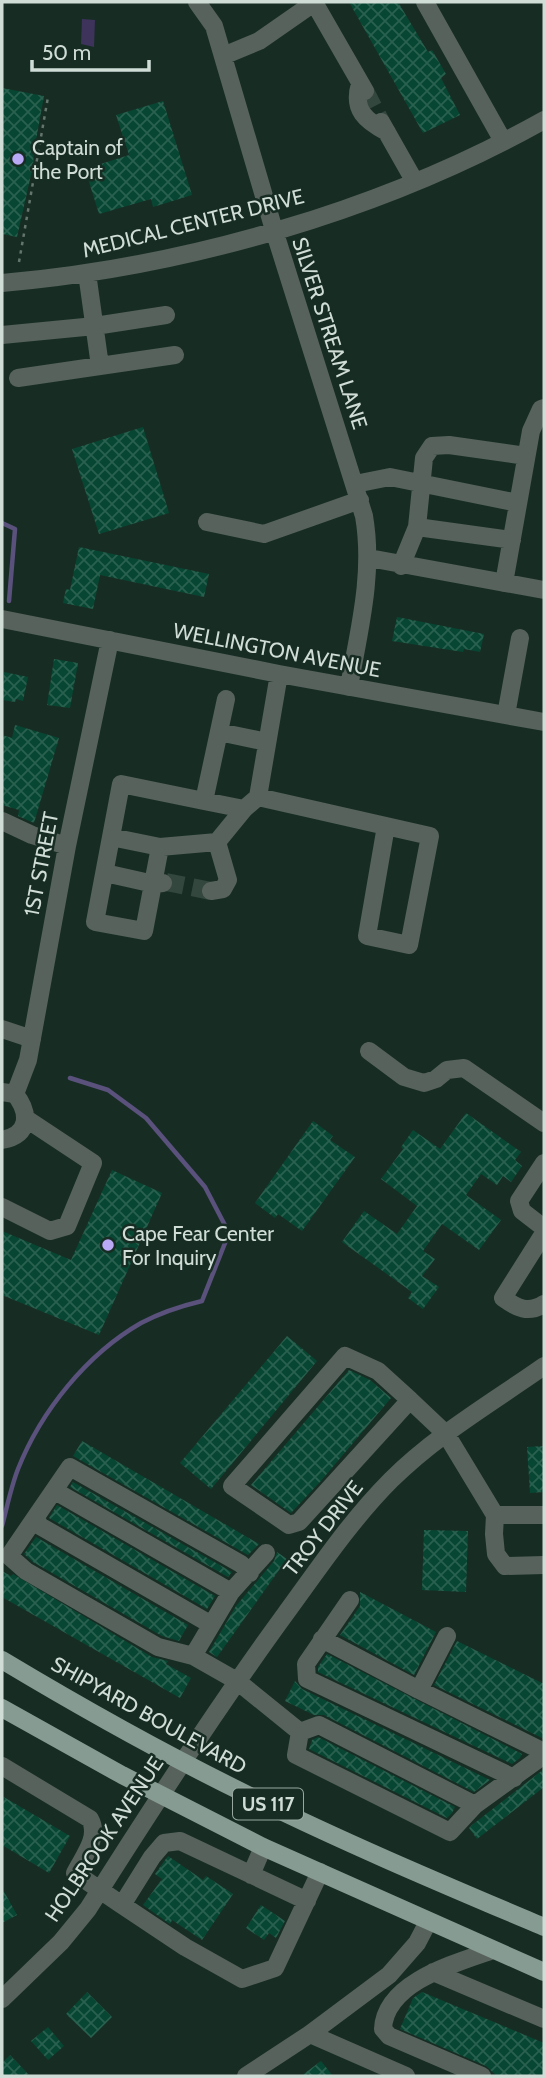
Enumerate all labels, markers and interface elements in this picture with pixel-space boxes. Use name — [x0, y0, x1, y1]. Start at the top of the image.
scale bar — [32, 28, 149, 72]
text: 50 m — [42, 40, 91, 65]
place label: Captain of the Port — [32, 135, 123, 184]
marker: Captain of the Port — [10, 151, 26, 167]
street label: MEDICAL CENTER DRIVE — [80, 183, 306, 263]
street label: SILVER STREAM LANE — [287, 234, 373, 432]
street label: WELLINGTON AVENUE — [171, 618, 383, 682]
street label: 1ST STREET — [19, 810, 63, 918]
place label: Cape Fear Center For Inquiry — [122, 1221, 274, 1270]
marker: Cape Fear Center For Inquiry — [100, 1237, 116, 1253]
street label: TROY DRIVE — [278, 1475, 368, 1581]
street label: SHIPYARD BOULEVARD — [47, 1651, 251, 1779]
street label: HOLBROOK AVENUE — [39, 1752, 169, 1926]
road number: US 117 — [233, 1788, 303, 1820]

